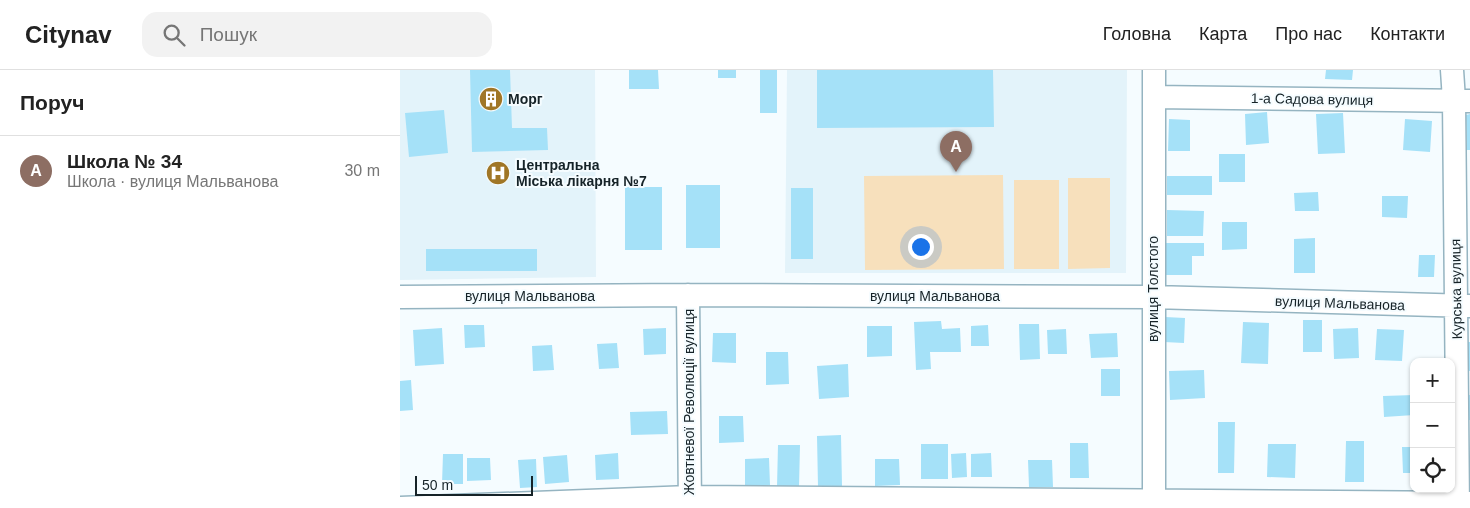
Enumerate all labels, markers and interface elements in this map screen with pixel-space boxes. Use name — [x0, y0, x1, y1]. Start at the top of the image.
search box — [142, 12, 492, 57]
text: Citynav — [25, 21, 112, 48]
icon: search — [160, 21, 188, 49]
text: Пошук — [200, 24, 257, 45]
text: Головна — [1103, 24, 1171, 44]
text: Карта — [1199, 24, 1247, 44]
text: Про нас — [1275, 24, 1342, 44]
text: Контакти — [1370, 24, 1445, 44]
building icon: Морг — [478, 86, 504, 112]
street label: 1-а Садова вулиця — [1251, 90, 1373, 108]
text: Поруч — [20, 91, 84, 114]
place label: Морг — [508, 91, 543, 107]
pin: A — [940, 131, 972, 172]
text: Школа № 34 — [67, 151, 182, 172]
place label: Центральна Міська лікарня №7 — [516, 157, 647, 189]
hospital icon: Центральна Міська лікарня №7 — [485, 160, 511, 186]
text: A — [30, 162, 42, 179]
text: 30 m — [344, 162, 380, 179]
text: Школа · вулиця Мальванова — [67, 173, 278, 190]
your location — [908, 234, 934, 260]
street label: вулиця Толстого — [1145, 236, 1161, 342]
street label: Курська вулиця — [1447, 239, 1465, 339]
street label: вулиця Мальванова — [465, 288, 595, 304]
street label: вулиця Мальванова — [870, 288, 1000, 304]
street label: вулиця Мальванова — [1275, 293, 1405, 313]
street label: Жовтневої Революції вулиця — [681, 309, 697, 495]
map controls — [1410, 358, 1455, 493]
button: + — [1410, 358, 1455, 403]
button: − — [1410, 403, 1455, 448]
button: locate — [1410, 448, 1455, 493]
scale bar — [415, 473, 532, 496]
text: 50 m — [422, 477, 453, 493]

